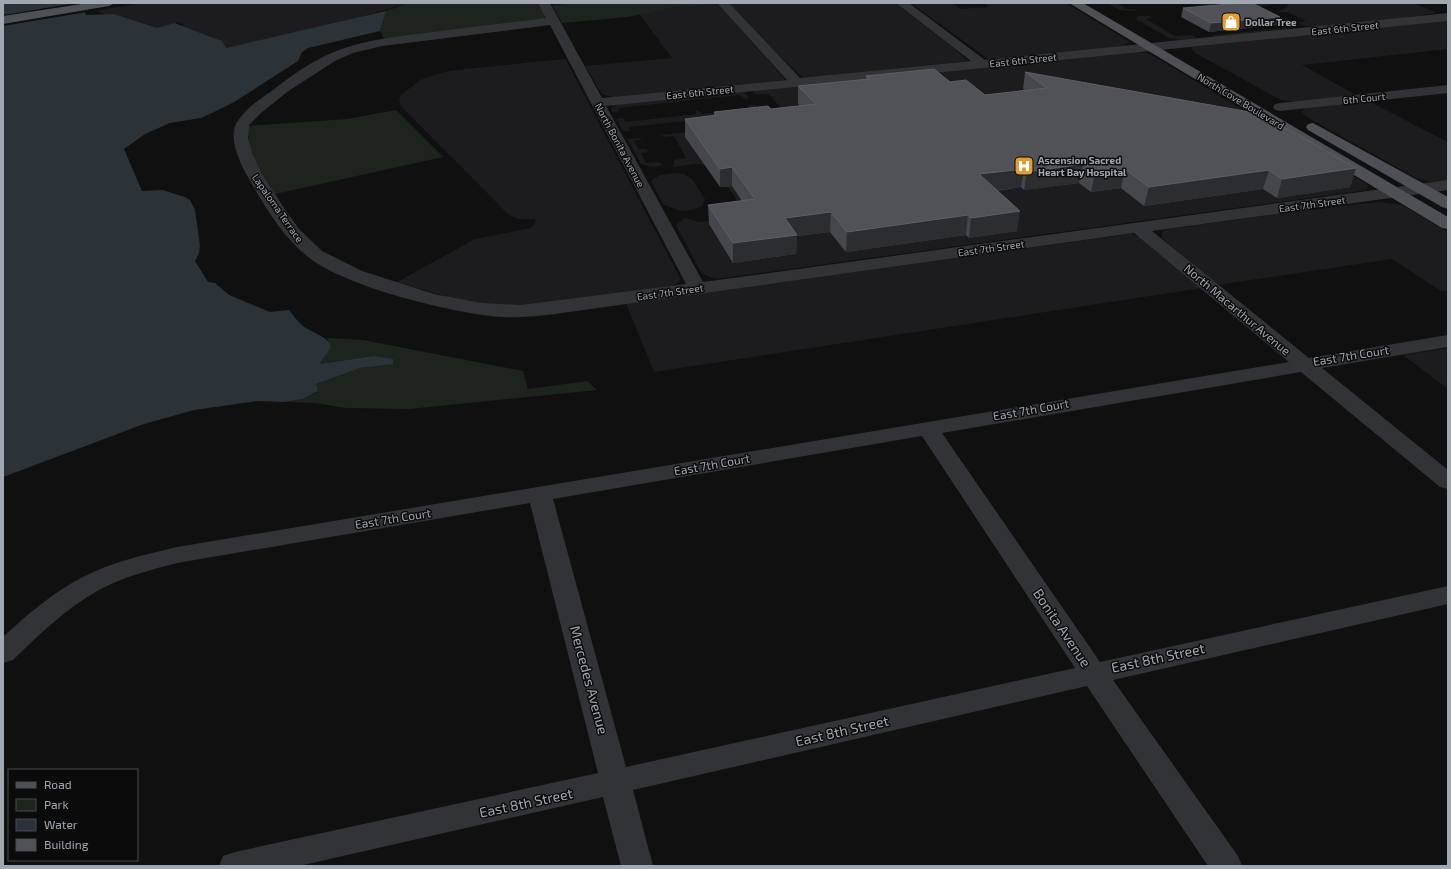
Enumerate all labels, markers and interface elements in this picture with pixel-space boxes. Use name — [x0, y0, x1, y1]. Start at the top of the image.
shop icon: Dollar Tree — [1220, 11, 1242, 33]
place label: Dollar Tree — [1245, 16, 1297, 28]
street label: East 6th Street — [1311, 18, 1379, 37]
street label: East 6th Street — [989, 50, 1057, 69]
street label: North Cove Boulevard — [1195, 70, 1287, 132]
street label: East 6th Street — [666, 82, 734, 101]
street label: 6th Court — [1342, 90, 1386, 106]
street label: North Bonita Avenue — [593, 101, 647, 189]
place label: Ascension Sacred Heart Bay Hospital — [1038, 154, 1127, 179]
hospital icon: Ascension Sacred Heart Bay Hospital — [1013, 155, 1035, 177]
street label: Lapaloma Terrace — [250, 172, 306, 244]
street label: East 7th Street — [1278, 193, 1346, 215]
street label: East 7th Street — [957, 237, 1025, 259]
street label: North Macarthur Avenue — [1182, 261, 1294, 358]
street label: East 7th Street — [636, 281, 704, 303]
street label: East 7th Court — [1312, 342, 1390, 368]
street label: East 7th Court — [992, 395, 1070, 423]
street label: East 7th Court — [673, 450, 751, 478]
street label: East 7th Court — [354, 505, 432, 531]
street label: Bonita Avenue — [1030, 585, 1095, 670]
street label: Mercedes Avenue — [567, 624, 612, 736]
street label: East 8th Street — [1110, 639, 1206, 676]
street label: East 8th Street — [794, 712, 890, 749]
legend — [8, 769, 138, 861]
text: Road — [44, 777, 72, 791]
street label: East 8th Street — [478, 784, 574, 821]
text: Park — [44, 797, 69, 811]
text: Water — [44, 817, 78, 831]
text: Building — [44, 837, 89, 851]

